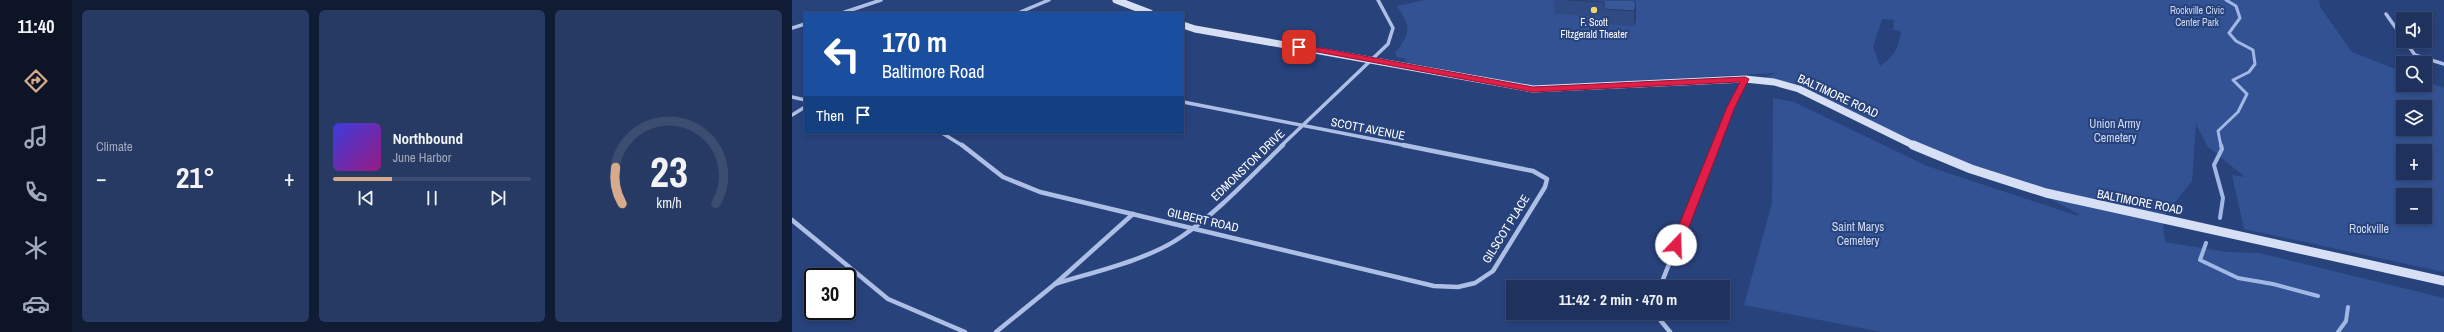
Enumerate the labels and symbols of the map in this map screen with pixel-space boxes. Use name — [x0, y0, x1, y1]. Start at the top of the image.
park label: Rockville Civic Center Park — [2170, 4, 2224, 29]
marker: F. Scott FItzgerald Theater — [1589, 5, 1599, 15]
place label: F. Scott FItzgerald Theater — [1561, 16, 1628, 41]
pin — [1282, 30, 1316, 64]
street label: BALTIMORE ROAD — [1795, 70, 1881, 122]
street label: SCOTT AVENUE — [1330, 114, 1406, 144]
park label: Union Army Cemetery — [2089, 116, 2141, 146]
street label: EDMONSTON DRIVE — [1208, 126, 1288, 204]
street label: BALTIMORE ROAD — [2096, 186, 2184, 218]
street label: GILSCOT PLACE — [1479, 192, 1533, 266]
street label: GILBERT ROAD — [1166, 204, 1240, 236]
park label: Saint Marys Cemetery — [1832, 219, 1884, 249]
park label: Rockville — [2349, 221, 2389, 237]
position arrow — [1655, 224, 1697, 266]
speed limit sign: 30 — [804, 268, 856, 320]

